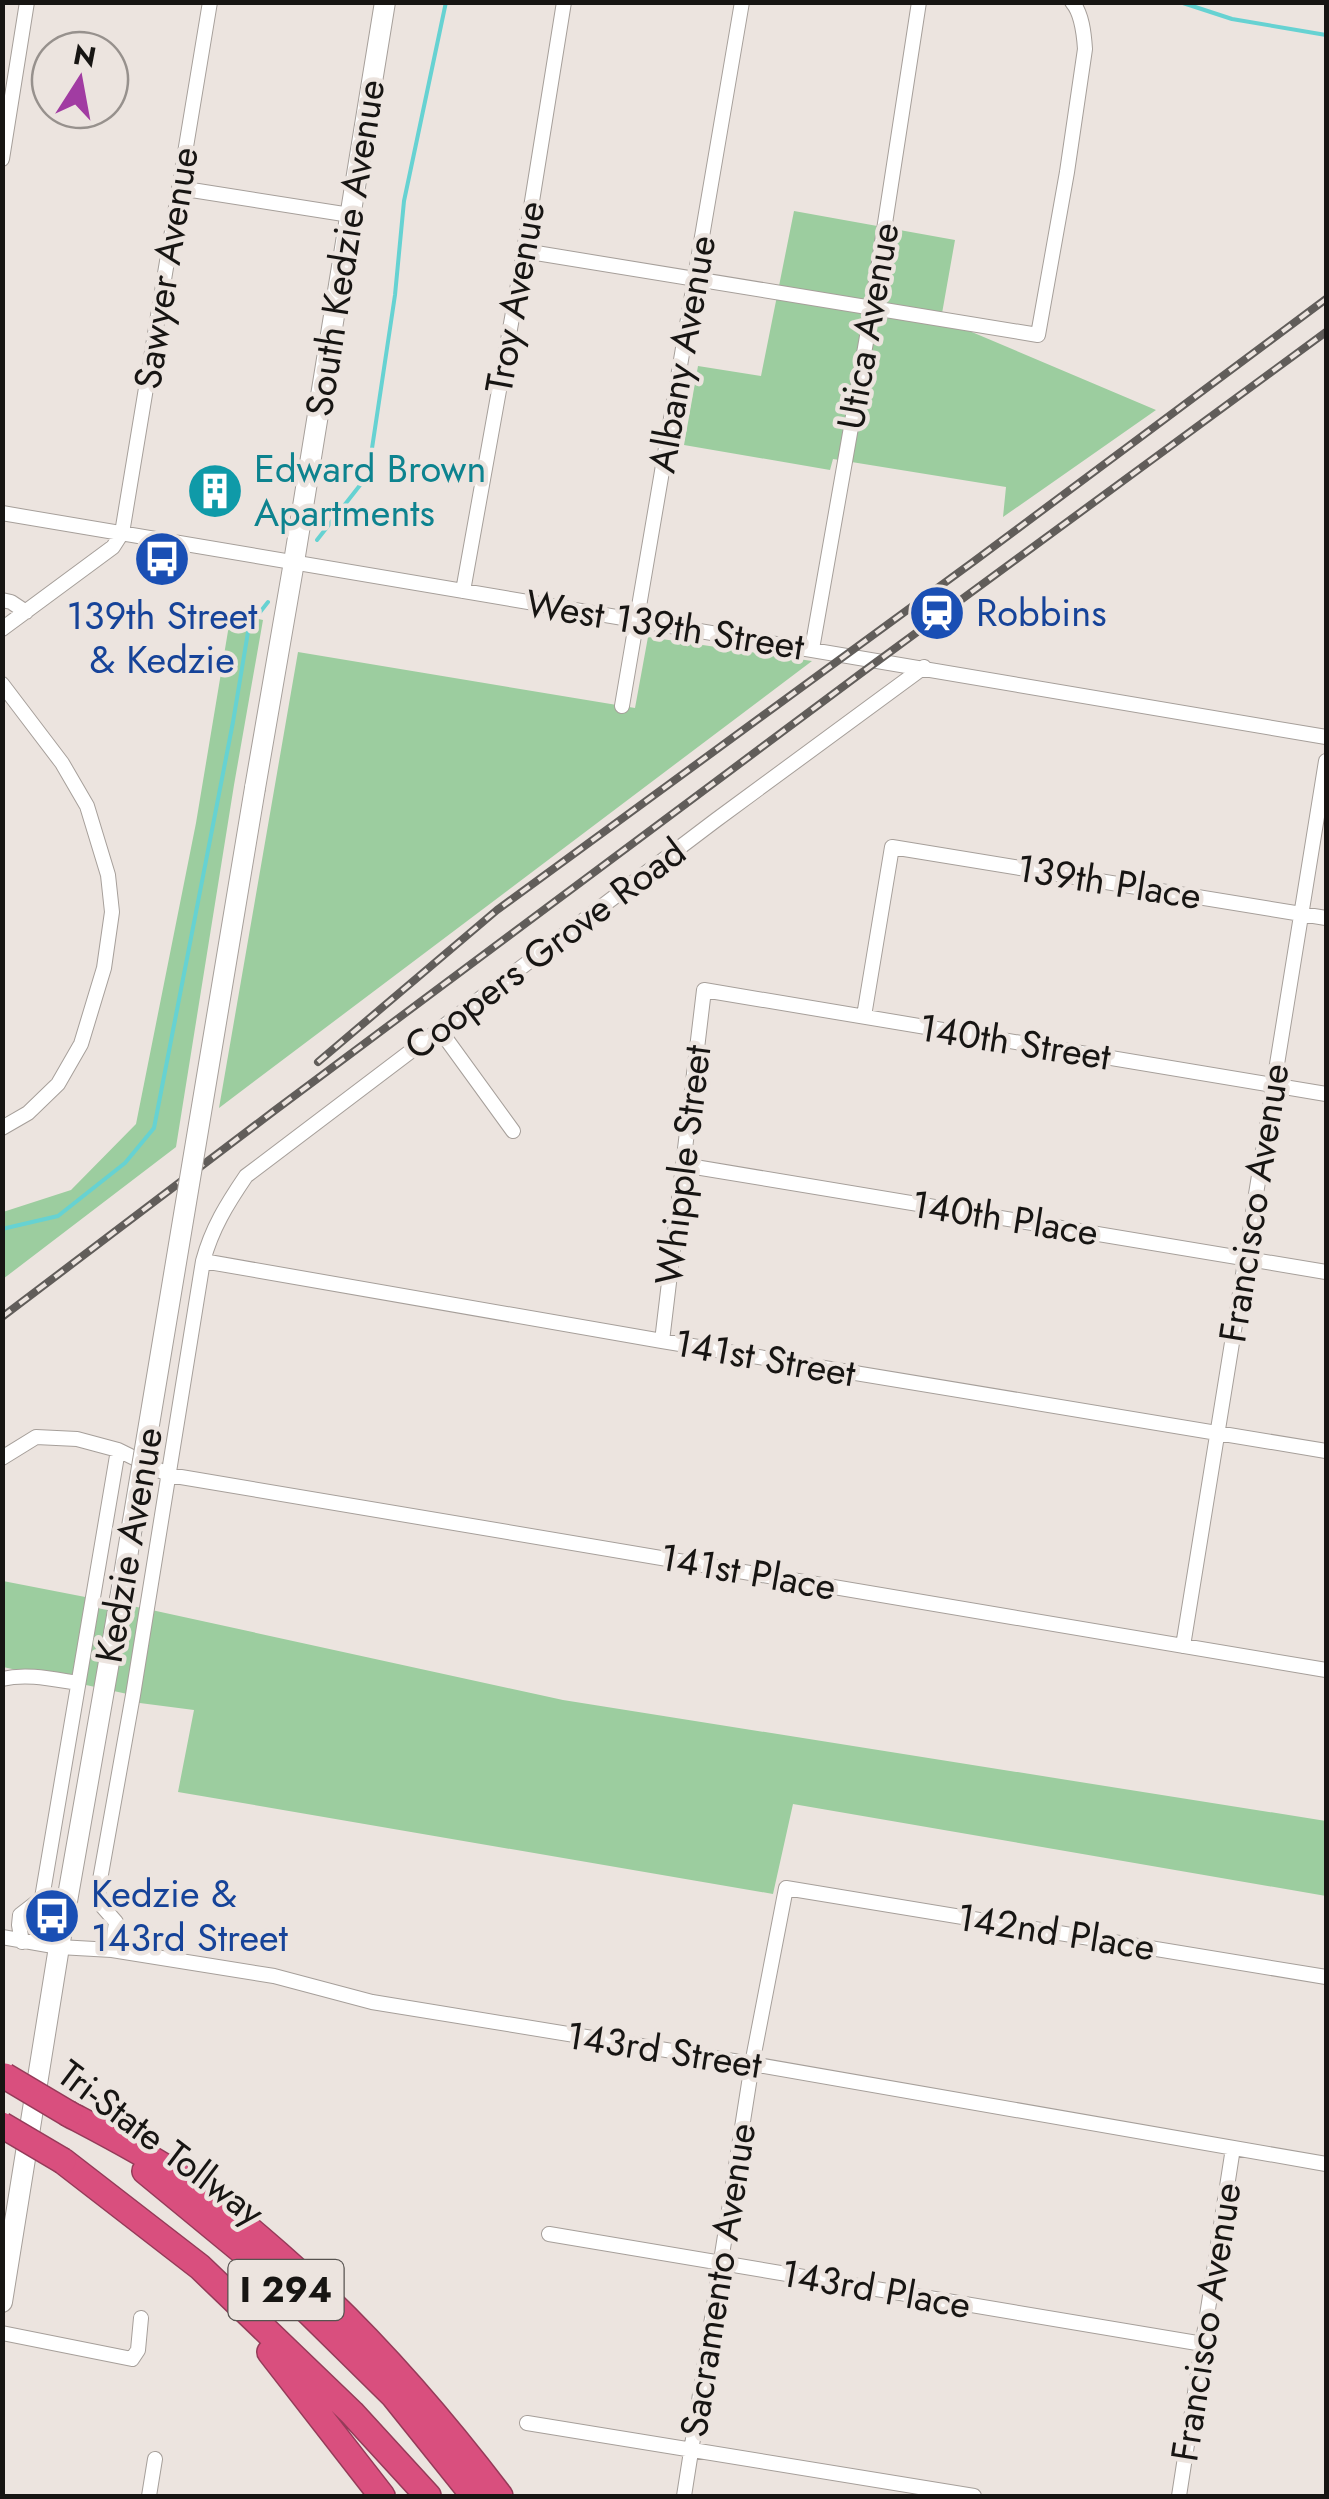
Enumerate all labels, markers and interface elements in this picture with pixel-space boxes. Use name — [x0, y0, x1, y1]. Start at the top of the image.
north arrow — [30, 30, 130, 130]
text: N — [70, 34, 99, 78]
street label: South Kedzie Avenue — [291, 76, 398, 420]
street label: Sawyer Avenue — [119, 143, 212, 393]
street label: Troy Avenue — [471, 197, 558, 397]
street label: Utica Avenue — [822, 218, 913, 434]
street label: Albany Avenue — [634, 231, 729, 477]
place label: Edward Brown Apartments — [254, 441, 486, 540]
building icon: Edward Brown Apartments — [185, 461, 245, 521]
bus stop icon: 139th Street & Kedzie — [132, 529, 192, 589]
street label: West 139th Street — [522, 575, 808, 674]
station icon: Robbins — [907, 583, 967, 643]
place label: Robbins — [976, 585, 1107, 640]
place label: 139th Street & Kedzie — [67, 588, 257, 687]
street label: Coopers Grove Road — [393, 824, 697, 1073]
street label: 139th Place — [1013, 840, 1205, 923]
street label: 140th Street — [915, 999, 1115, 1084]
street label: Whipple Street — [641, 1042, 724, 1288]
street label: Francisco Avenue — [1204, 1060, 1303, 1346]
street label: 140th Place — [908, 1176, 1102, 1259]
street label: 141st Street — [670, 1315, 860, 1400]
street label: Kedzie Avenue — [81, 1423, 176, 1667]
street label: 141st Place — [656, 1529, 840, 1614]
place label: Kedzie & 143rd Street — [91, 1866, 288, 1965]
bus stop icon: Kedzie & 143rd Street — [22, 1886, 82, 1946]
street label: 142nd Place — [953, 1889, 1159, 1974]
street label: 143rd Street — [563, 2007, 766, 2092]
street label: Tri-State Tollway — [46, 2046, 277, 2239]
street label: Sacramento Avenue — [666, 2119, 769, 2441]
street label: Francisco Avenue — [1156, 2179, 1255, 2465]
street label: 143rd Place — [777, 2245, 975, 2332]
road number: I 294 — [228, 2260, 344, 2320]

